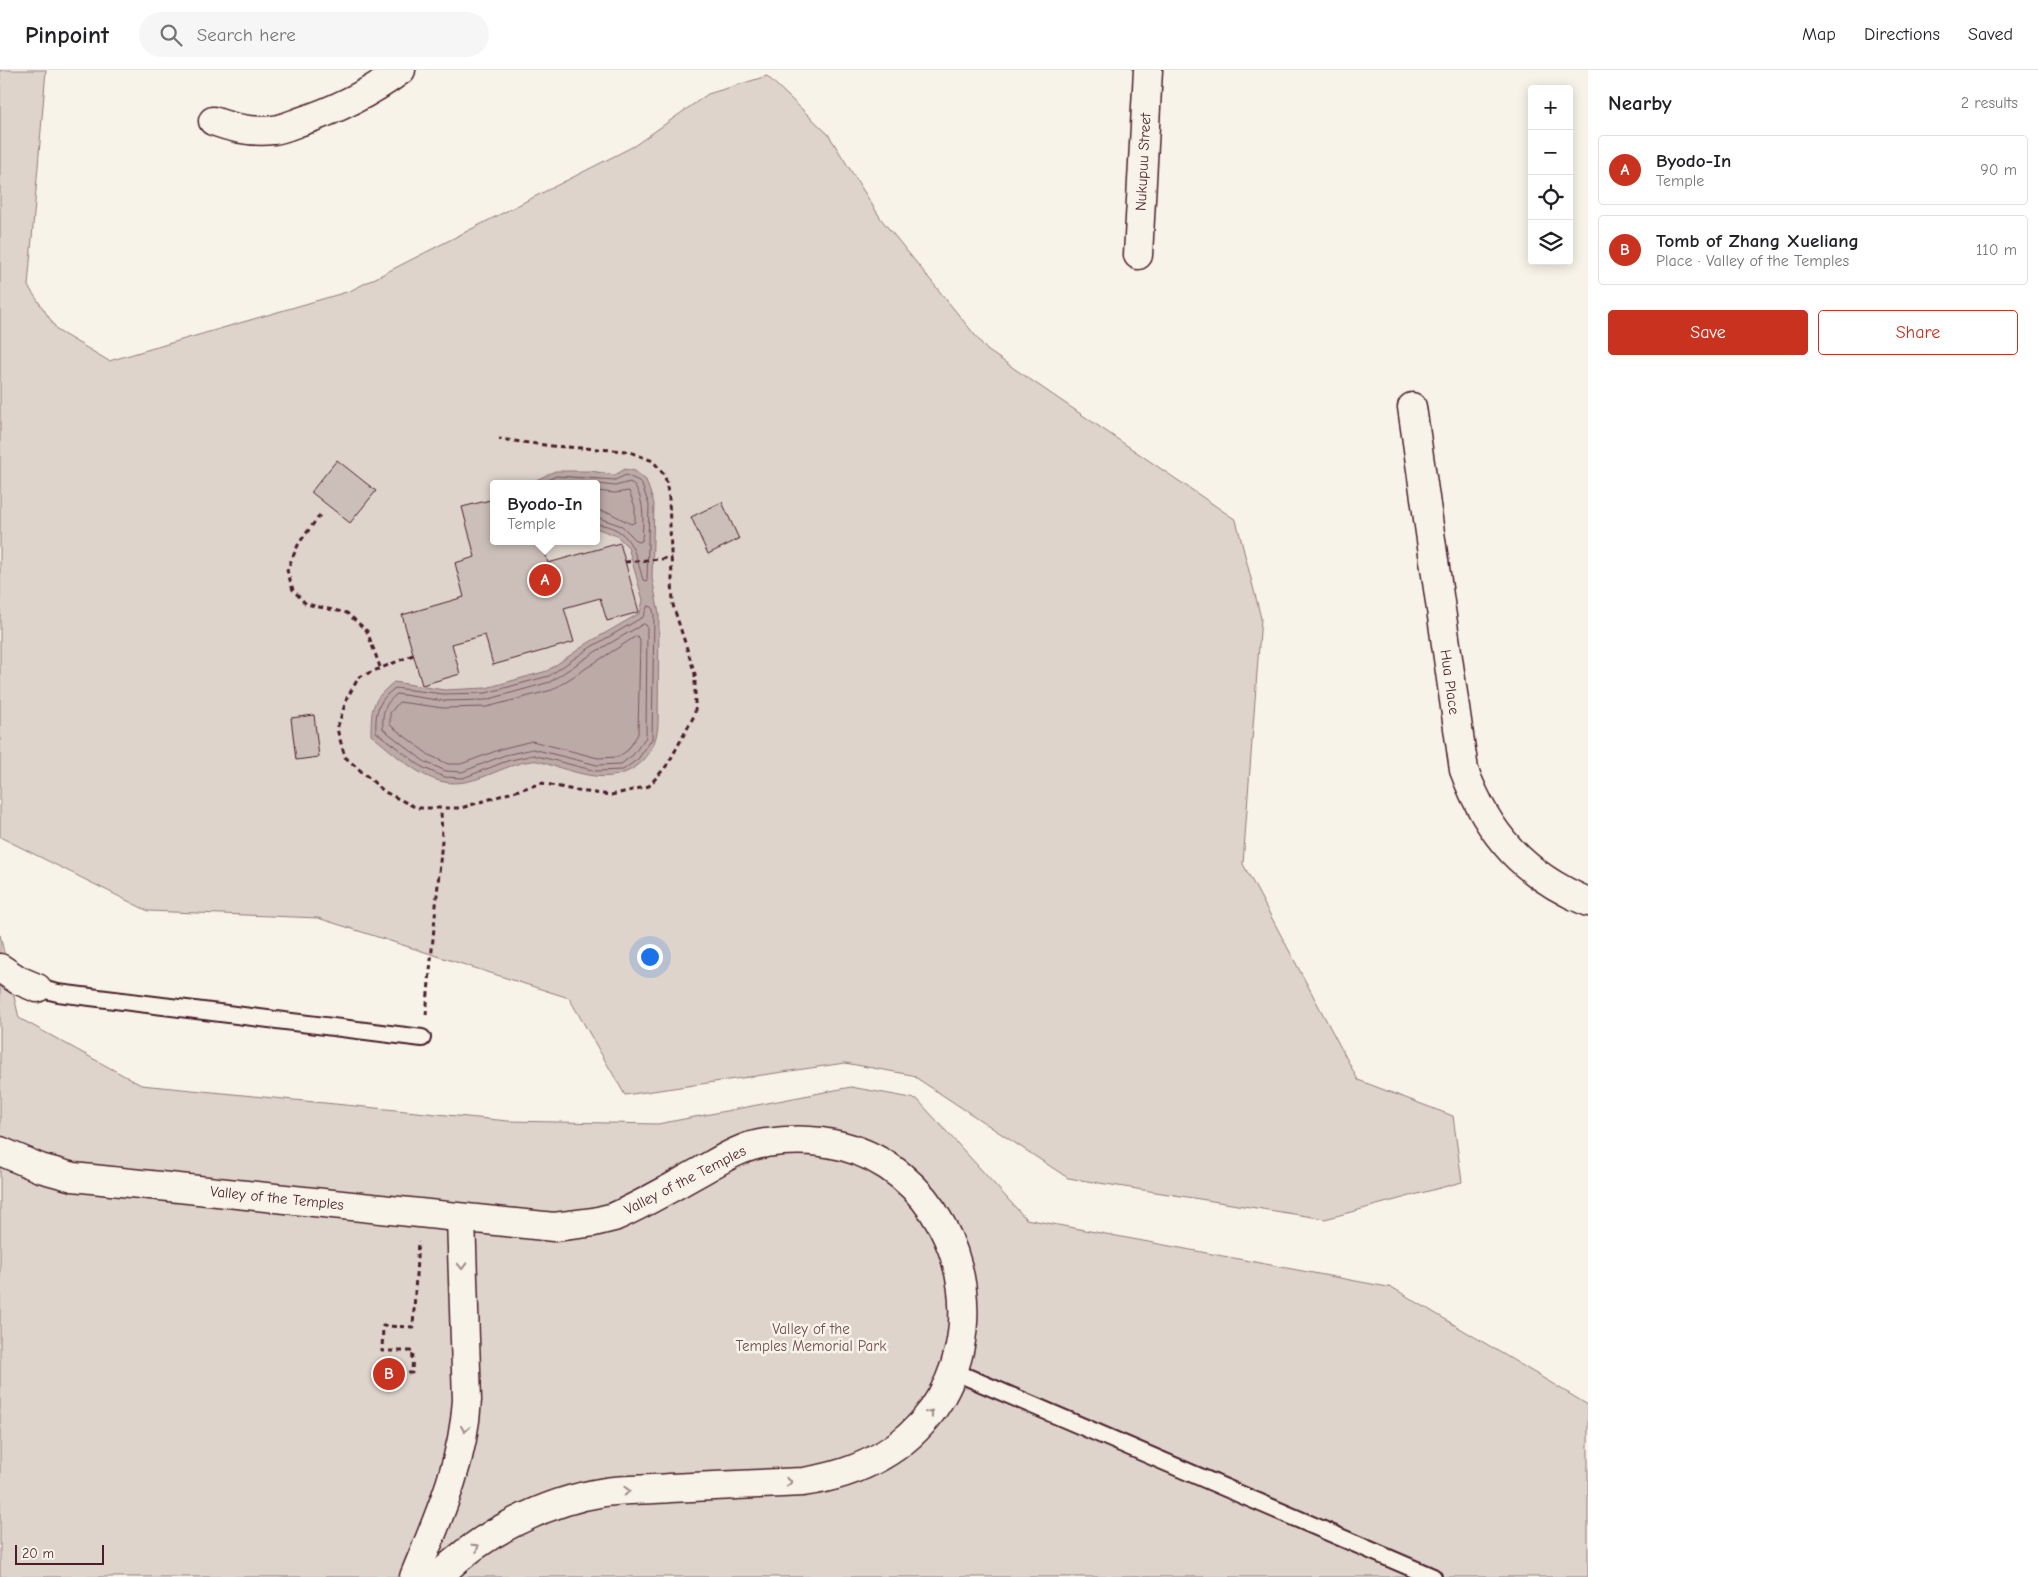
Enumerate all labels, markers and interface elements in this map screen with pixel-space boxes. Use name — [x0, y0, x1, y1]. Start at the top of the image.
search box — [139, 12, 489, 57]
text: Pinpoint — [25, 21, 109, 49]
icon: search — [157, 21, 185, 49]
text: Search here — [197, 24, 296, 46]
text: Map — [1802, 24, 1836, 45]
text: Directions — [1864, 24, 1940, 45]
text: Saved — [1968, 24, 2013, 45]
map controls — [1528, 85, 1573, 265]
button: + — [1528, 85, 1573, 130]
text: Nearby — [1608, 91, 1672, 115]
text: 2 results — [1961, 94, 2018, 112]
street label: Nukupuu Street — [1131, 112, 1155, 212]
button: − — [1528, 130, 1573, 175]
text: Byodo-In — [1656, 150, 1731, 172]
text: A — [1621, 161, 1629, 179]
text: 90 m — [1980, 161, 2017, 179]
text: Temple — [1656, 172, 1704, 190]
button: locate — [1528, 175, 1573, 220]
button: layers — [1528, 220, 1573, 265]
text: Tomb of Zhang Xueliang — [1656, 230, 1859, 252]
text: B — [1620, 241, 1630, 259]
text: 110 m — [1976, 241, 2017, 259]
text: Place · Valley of the Temples — [1656, 252, 1849, 270]
button: Save — [1608, 310, 1808, 355]
button: Share — [1818, 310, 2018, 355]
popup — [490, 480, 600, 545]
text: Byodo-In — [507, 493, 583, 515]
text: Temple — [507, 515, 556, 533]
pin: A — [529, 561, 561, 599]
street label: Hua Place — [1437, 648, 1464, 716]
your location — [637, 944, 663, 970]
street label: Valley of the Temples — [621, 1142, 749, 1218]
street label: Valley of the Temples — [209, 1182, 345, 1214]
one-way arrow — [457, 1263, 468, 1271]
park label: Valley of the Temples Memorial Park — [735, 1320, 887, 1355]
pin: B — [373, 1355, 405, 1393]
one-way arrow — [924, 1410, 932, 1419]
one-way arrow — [460, 1425, 471, 1433]
one-way arrow — [785, 1477, 793, 1488]
one-way arrow — [623, 1485, 631, 1496]
scale bar — [15, 1542, 104, 1565]
one-way arrow — [471, 1544, 480, 1553]
text: 20 m — [22, 1545, 54, 1562]

